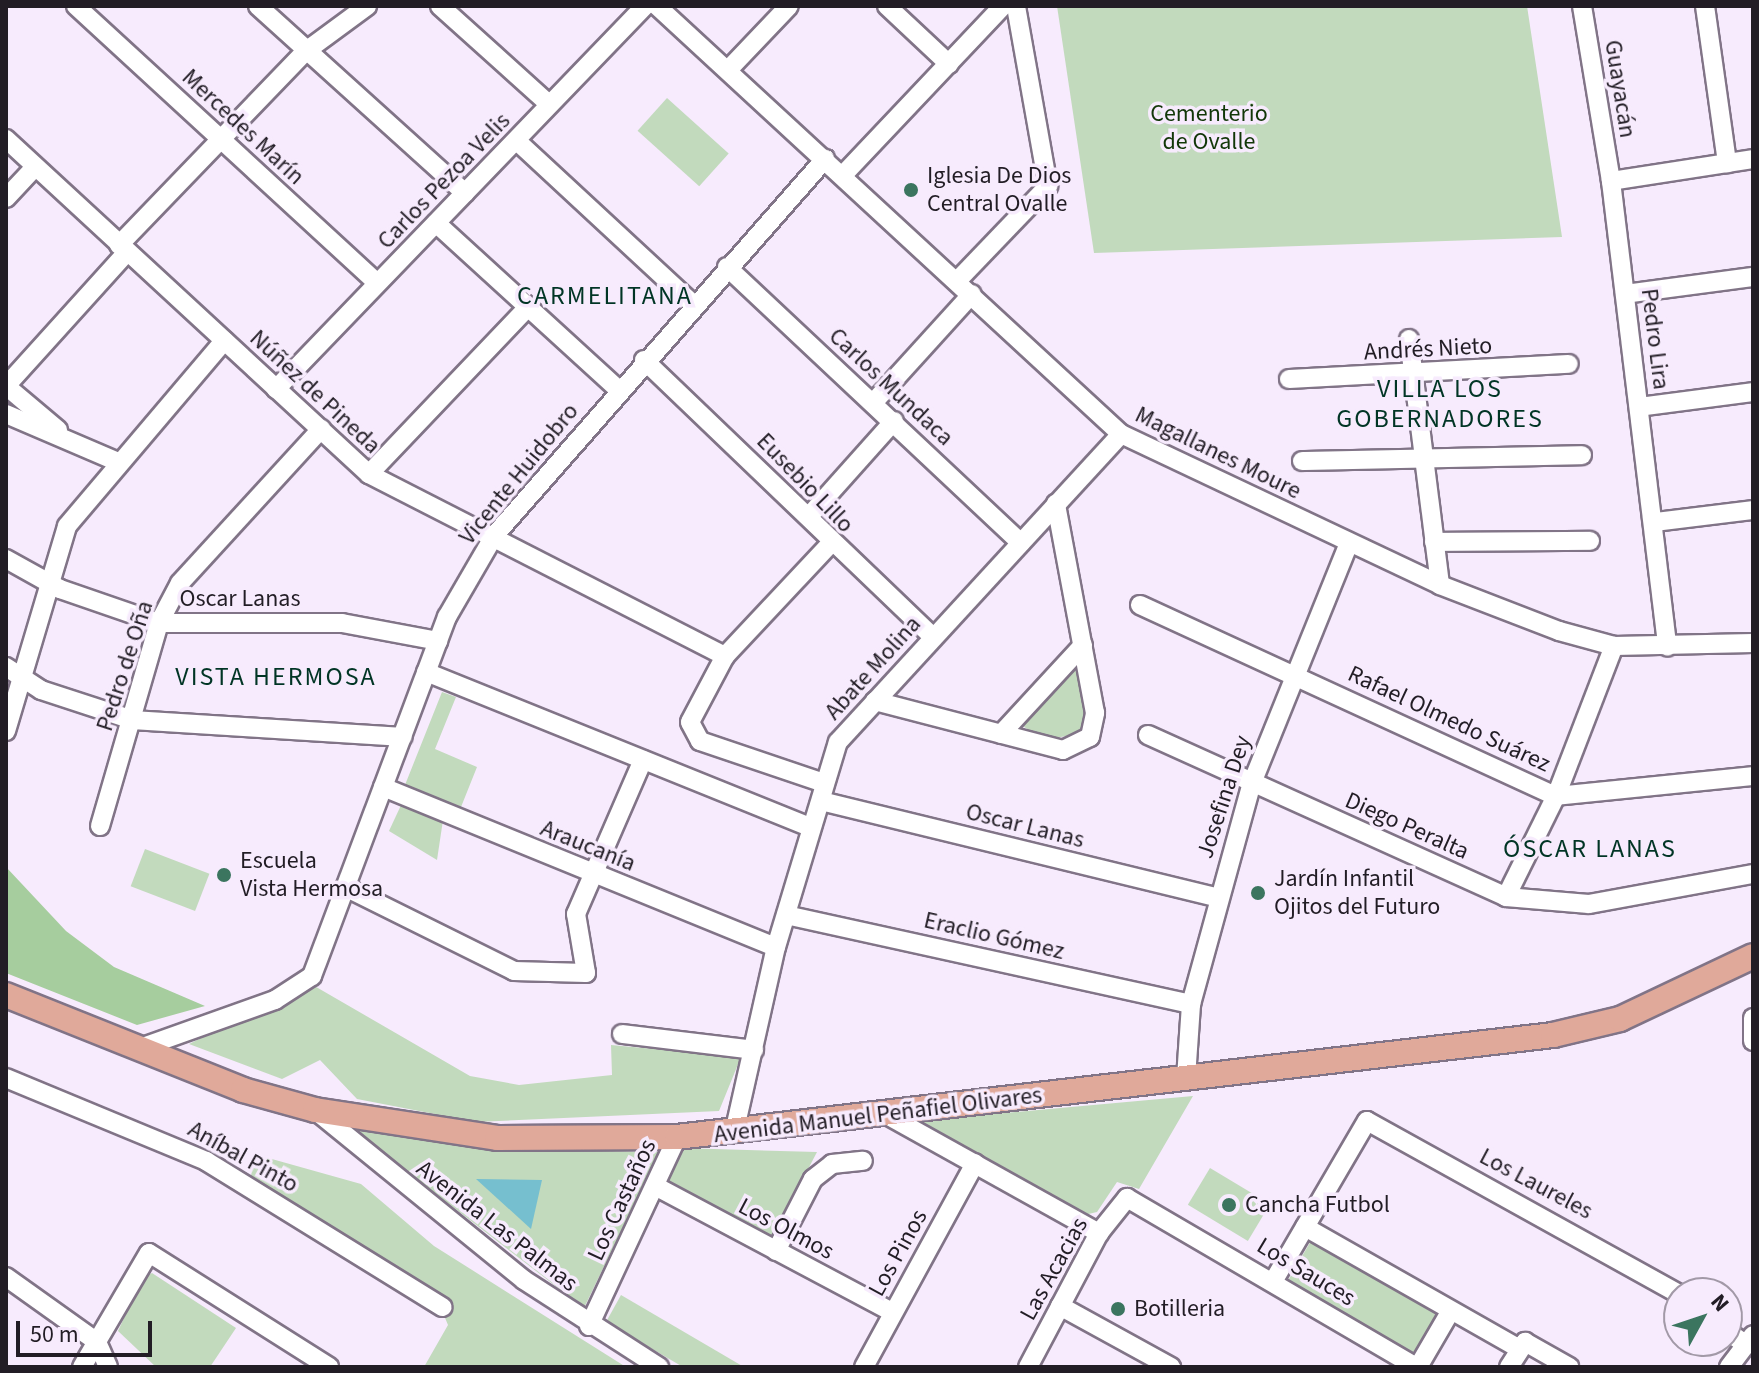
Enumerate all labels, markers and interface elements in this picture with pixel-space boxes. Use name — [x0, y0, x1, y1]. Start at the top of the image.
street label: Guayacán — [1598, 38, 1642, 140]
street label: Mercedes Marín — [176, 63, 310, 191]
park label: Cementerio de Ovalle — [1150, 100, 1268, 156]
street label: Carlos Pezoa Velis — [372, 107, 516, 255]
place label: Iglesia De Dios Central Ovalle — [927, 162, 1071, 218]
marker: Iglesia De Dios Central Ovalle — [902, 181, 920, 199]
district label: CARMELITANA — [517, 280, 693, 312]
street label: Pedro Lira — [1635, 287, 1675, 391]
street label: Carlos Mundaca — [823, 322, 959, 452]
street label: Núñez de Pineda — [244, 324, 386, 460]
street label: Andrés Nieto — [1363, 331, 1493, 367]
district label: VILLA LOS GOBERNADORES — [1336, 373, 1544, 434]
street label: Vicente Huidobro — [453, 398, 585, 550]
street label: Magallanes Moure — [1130, 400, 1306, 506]
street label: Eusebio Lillo — [750, 427, 860, 539]
street label: Oscar Lanas — [180, 585, 300, 613]
street label: Pedro de Oña — [90, 597, 160, 735]
street label: Abate Molina — [819, 610, 927, 726]
street label: Rafael Olmedo Suárez — [1343, 659, 1555, 779]
district label: VISTA HERMOSA — [175, 661, 377, 693]
street label: Josefina Dey — [1191, 732, 1257, 862]
street label: Diego Peralta — [1341, 786, 1473, 866]
street label: Oscar Lanas — [963, 797, 1087, 855]
street label: Araucanía — [536, 814, 640, 878]
district label: ÓSCAR LANAS — [1503, 833, 1677, 865]
place label: Escuela Vista Hermosa — [240, 847, 383, 903]
place label: Jardín Infantil Ojitos del Futuro — [1274, 865, 1440, 921]
marker: Escuela Vista Hermosa — [215, 866, 233, 884]
marker: Jardín Infantil Ojitos del Futuro — [1249, 884, 1267, 902]
street label: Eraclio Gómez — [921, 906, 1067, 966]
street label: Avenida Manuel Peñafiel Olivares — [712, 1081, 1044, 1149]
street label: Aníbal Pinto — [183, 1115, 303, 1199]
street label: Los Castaños — [581, 1135, 663, 1265]
street label: Los Laureles — [1474, 1142, 1598, 1226]
street label: Avenida Las Palmas — [411, 1154, 583, 1298]
place label: Cancha Futbol — [1245, 1191, 1390, 1219]
street label: Los Olmos — [733, 1192, 839, 1266]
marker: Cancha Futbol — [1220, 1196, 1238, 1214]
street label: Los Pinos — [862, 1205, 934, 1301]
street label: Las Acacias — [1014, 1212, 1094, 1326]
street label: Los Sauces — [1252, 1231, 1360, 1313]
north arrow — [1663, 1277, 1743, 1357]
text: N — [1703, 1287, 1737, 1319]
place label: Botilleria — [1134, 1295, 1225, 1323]
marker: Botilleria — [1109, 1300, 1127, 1318]
scale bar — [20, 1305, 156, 1355]
text: 50 m — [30, 1317, 79, 1352]

